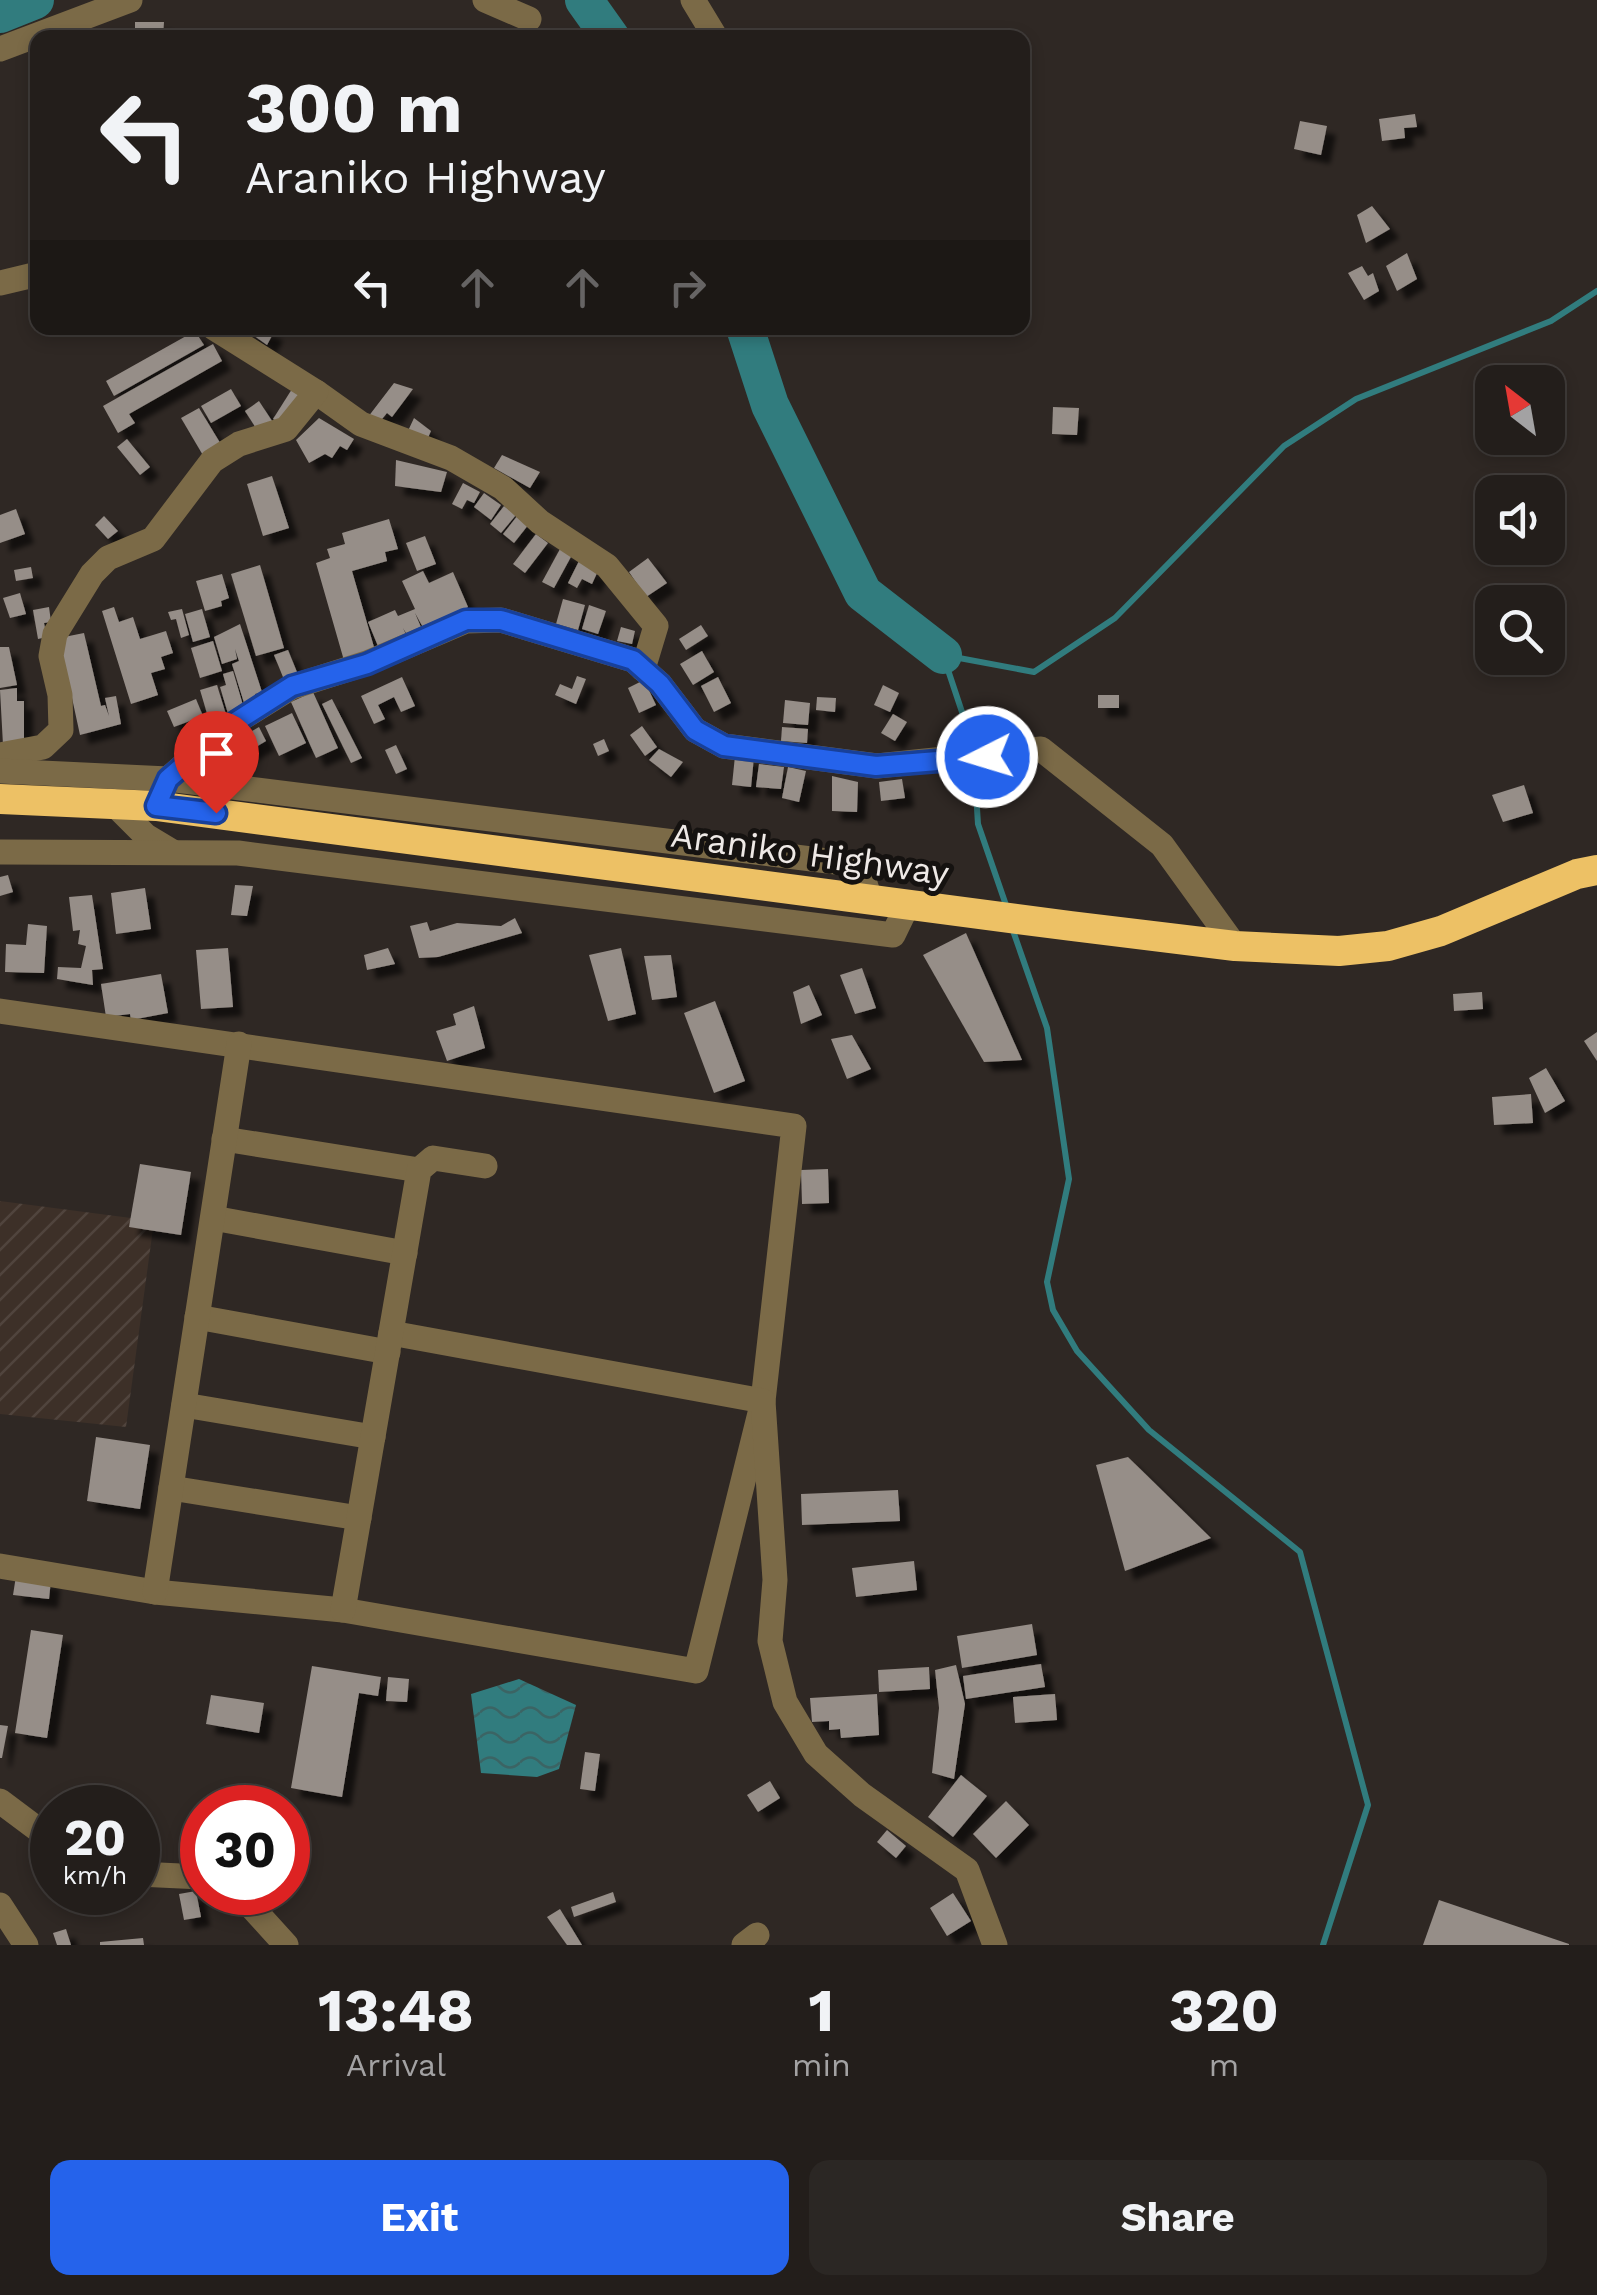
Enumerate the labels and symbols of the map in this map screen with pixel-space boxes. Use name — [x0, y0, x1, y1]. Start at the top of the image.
north arrow — [1475, 365, 1565, 455]
position arrow — [935, 705, 1039, 809]
pin — [174, 711, 259, 814]
street label: Araniko Highway — [668, 814, 952, 894]
speed limit sign: 30 — [180, 1785, 310, 1915]

